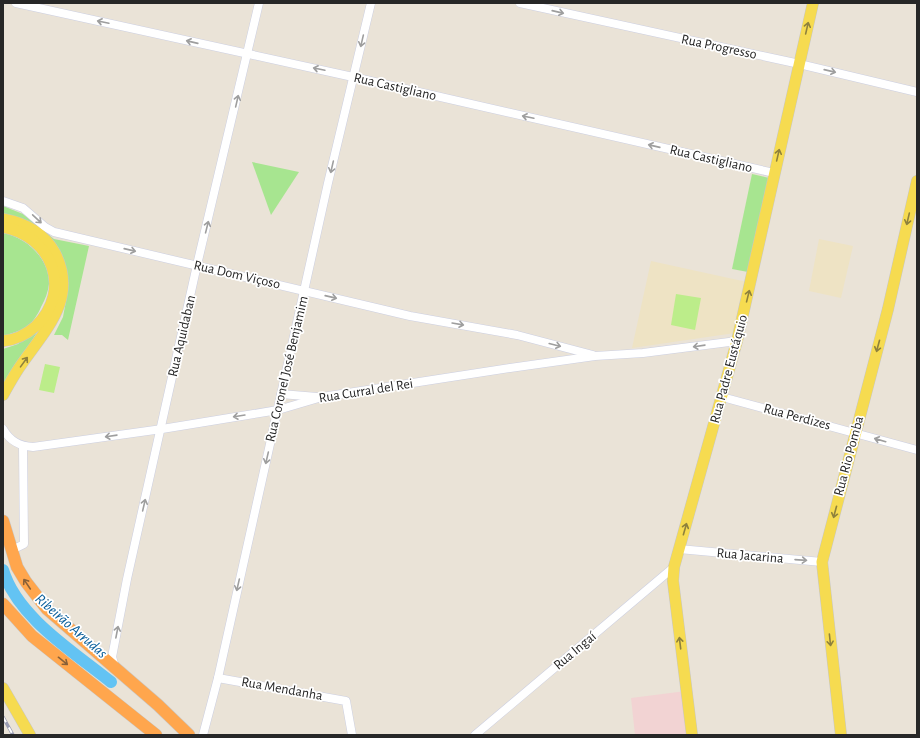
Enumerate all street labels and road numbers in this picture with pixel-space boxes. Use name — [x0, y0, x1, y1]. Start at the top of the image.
street label: Rua Progresso — [680, 32, 758, 62]
street label: Rua Castigliano — [352, 71, 438, 103]
street label: Rua Castigliano — [668, 143, 754, 175]
street label: Rua Dom Viçoso — [192, 258, 282, 292]
street label: Rua Aquidaban — [166, 294, 198, 378]
street label: Rua Coronel José Benjamim — [263, 295, 311, 443]
street label: Rua Padre Eustáquio — [708, 313, 750, 425]
street label: Rua Curral del Rei — [318, 377, 414, 405]
street label: Rua Perdizes — [762, 401, 832, 433]
street label: Rua Rio Pomba — [832, 414, 867, 497]
street label: Rua Jacarina — [716, 546, 785, 566]
street label: Rua Ingaí — [551, 629, 599, 673]
street label: Rua Mendanha — [240, 675, 324, 703]

